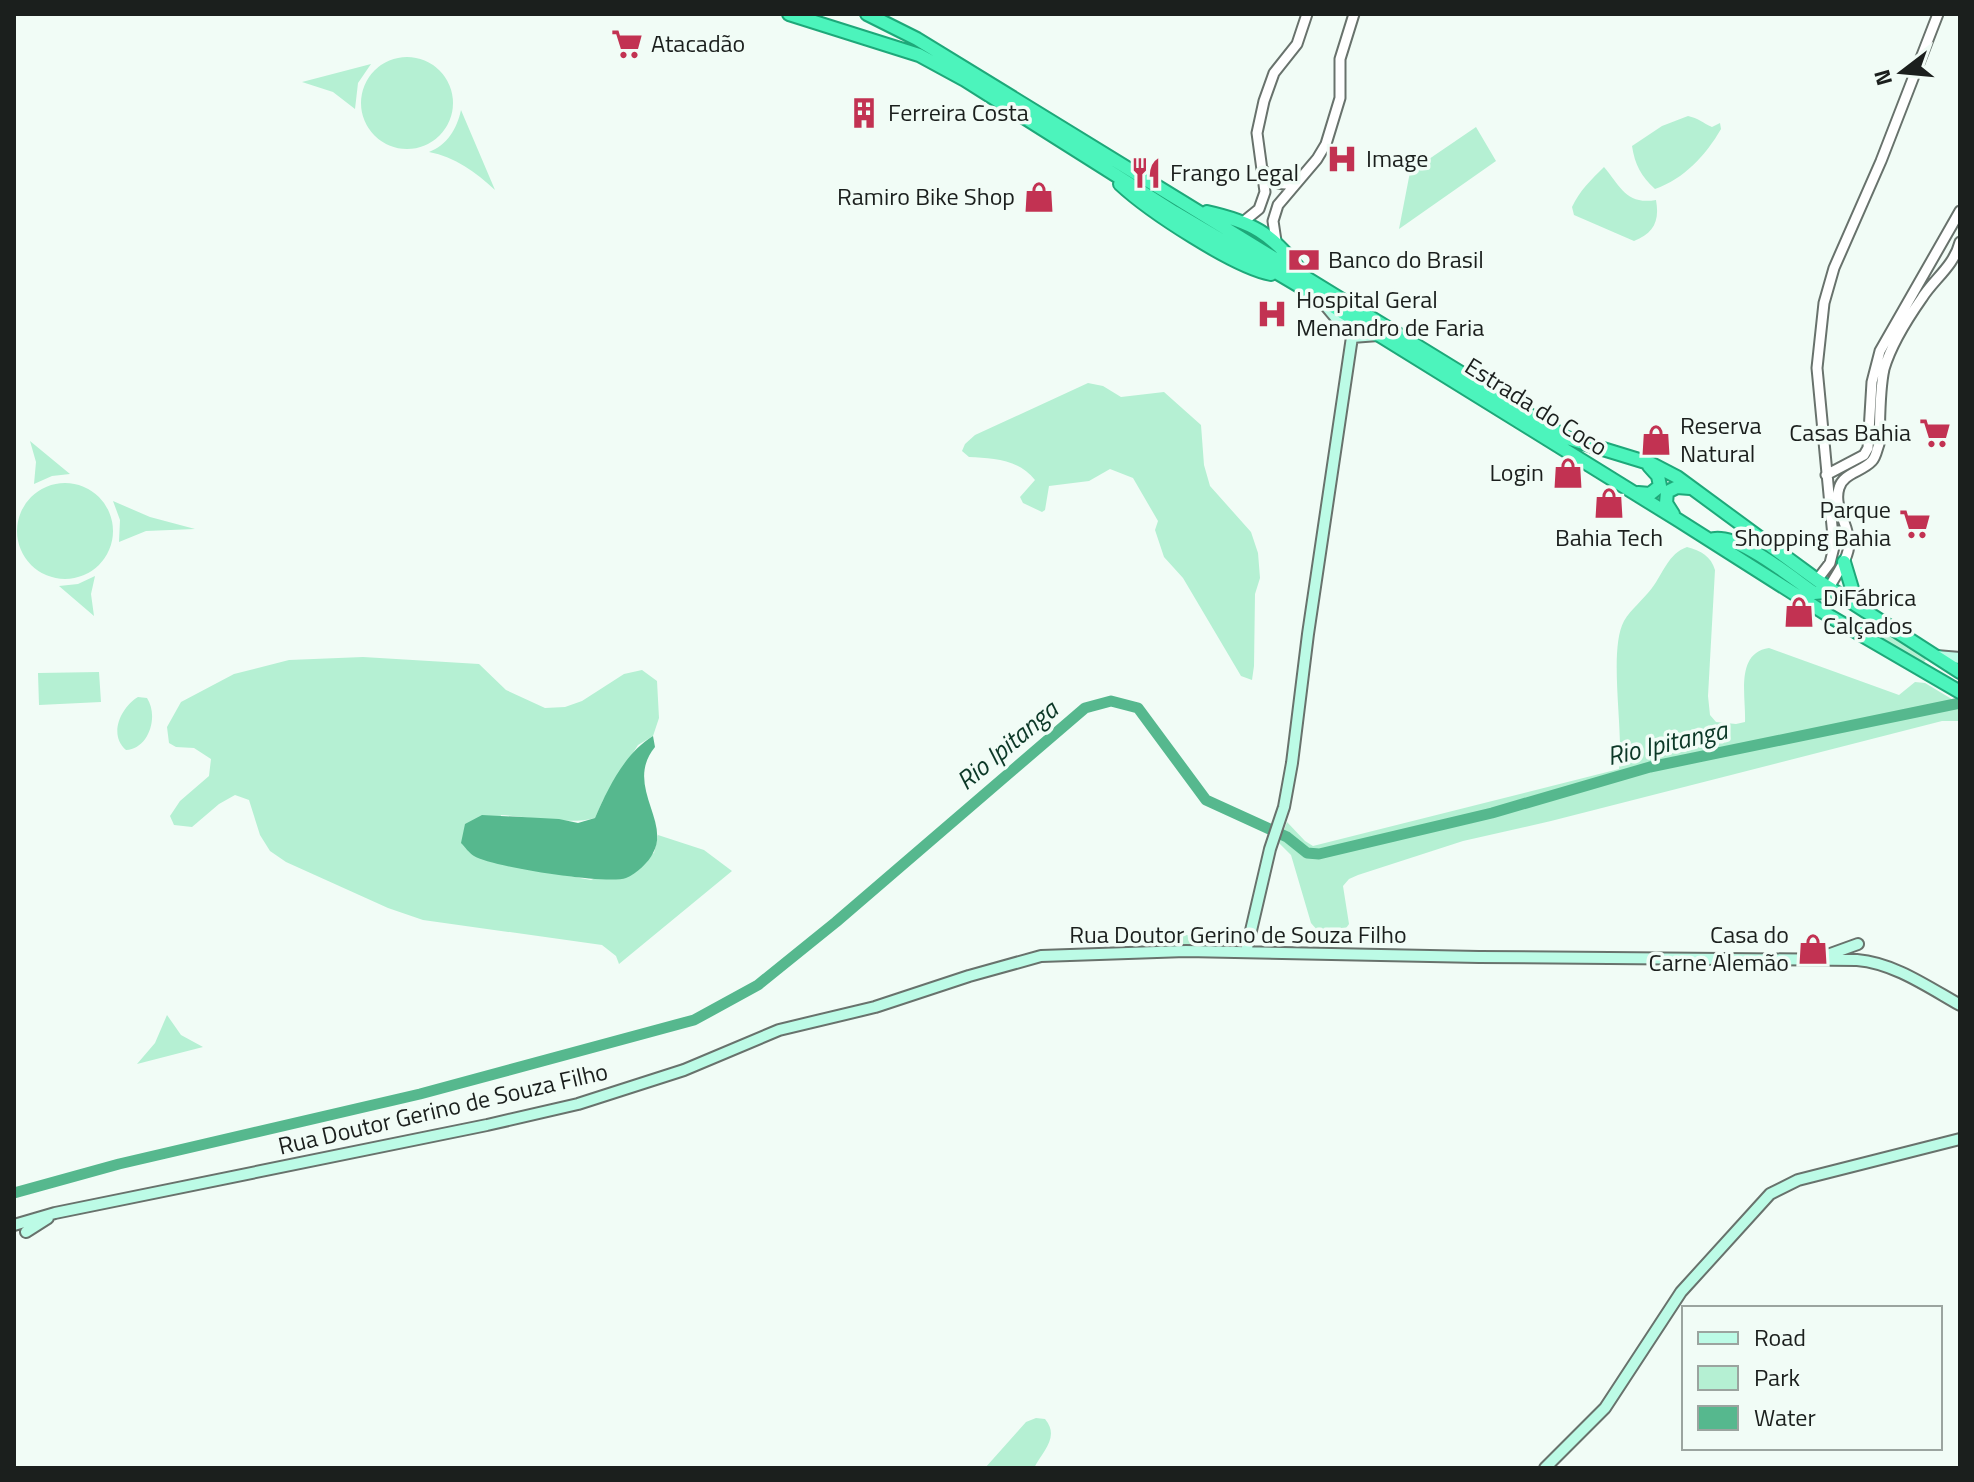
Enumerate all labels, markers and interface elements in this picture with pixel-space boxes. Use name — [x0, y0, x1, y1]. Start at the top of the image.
place label: Atacadão — [651, 25, 745, 61]
supermarket icon: Atacadão — [610, 27, 644, 61]
north arrow — [1862, 32, 1942, 112]
text: N — [1864, 65, 1901, 90]
place label: Ferreira Costa — [888, 94, 1029, 130]
building icon: Ferreira Costa — [847, 96, 881, 130]
place label: Image — [1366, 140, 1428, 176]
hospital icon: Image — [1325, 142, 1359, 176]
place label: Frango Legal — [1170, 154, 1299, 190]
restaurant icon: Frango Legal — [1129, 156, 1163, 190]
place label: Ramiro Bike Shop — [837, 178, 1015, 214]
shop icon: Ramiro Bike Shop — [1022, 180, 1056, 214]
place label: Banco do Brasil — [1328, 241, 1484, 277]
bank icon: Banco do Brasil — [1287, 243, 1321, 277]
place label: Hospital Geral Menandro de Faria — [1296, 281, 1484, 345]
hospital icon: Hospital Geral Menandro de Faria — [1255, 297, 1289, 331]
street label: Estrada do Coco — [1458, 348, 1615, 464]
place label: Reserva Natural — [1680, 407, 1762, 471]
place label: Casas Bahia — [1789, 414, 1911, 450]
supermarket icon: Casas Bahia — [1918, 416, 1952, 450]
shop icon: Reserva Natural — [1639, 423, 1673, 457]
place label: Login — [1489, 454, 1544, 490]
shop icon: Login — [1551, 456, 1585, 490]
shop icon: Bahia Tech — [1592, 486, 1626, 520]
place label: Parque Shopping Bahia — [1734, 491, 1891, 555]
supermarket icon: Parque Shopping Bahia — [1898, 507, 1932, 541]
place label: Bahia Tech — [1555, 519, 1663, 555]
place label: DiFábrica Calçados — [1823, 579, 1916, 643]
shop icon: DiFábrica Calçados — [1782, 595, 1816, 629]
water label: Rio Ipitanga — [947, 689, 1068, 799]
water label: Rio Ipitanga — [1603, 709, 1733, 775]
street label: Rua Doutor Gerino de Souza Filho — [1069, 916, 1407, 952]
place label: Casa do Carne Alemão — [1649, 916, 1789, 980]
shop icon: Casa do Carne Alemão — [1796, 932, 1830, 966]
street label: Rua Doutor Gerino de Souza Filho — [274, 1053, 611, 1164]
legend — [1682, 1306, 1942, 1450]
text: Road — [1754, 1319, 1806, 1355]
text: Park — [1754, 1359, 1800, 1395]
text: Water — [1754, 1399, 1816, 1435]

